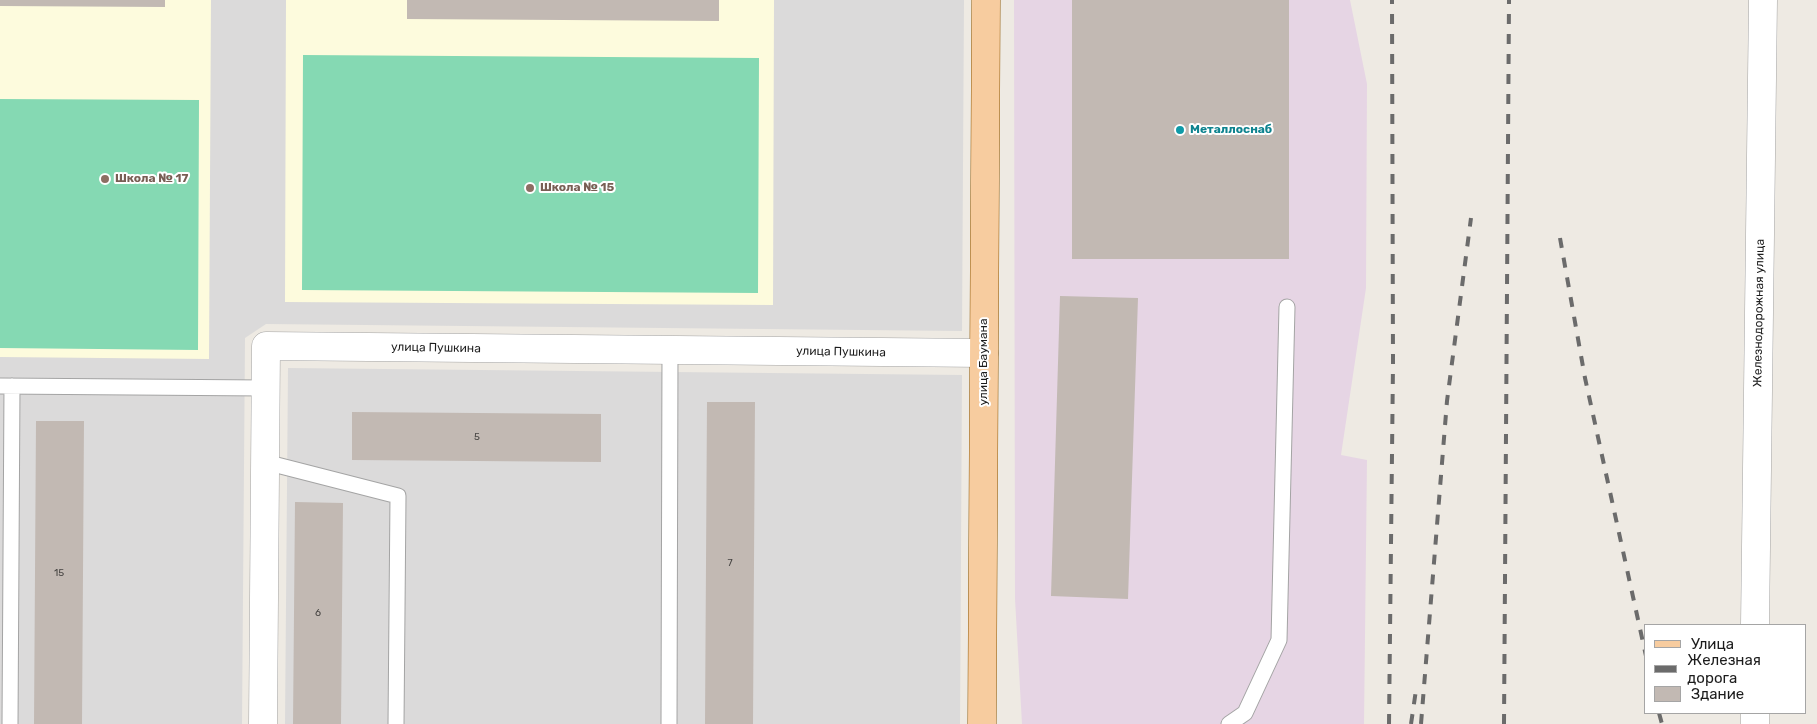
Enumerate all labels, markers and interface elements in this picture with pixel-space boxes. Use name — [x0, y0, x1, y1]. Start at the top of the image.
place label: Металлоснаб — [1190, 123, 1272, 137]
marker: Металлоснаб — [1174, 124, 1186, 136]
place label: Школа № 17 — [115, 172, 188, 186]
marker: Школа № 17 — [99, 173, 111, 185]
place label: Школа № 15 — [540, 181, 614, 195]
marker: Школа № 15 — [524, 182, 536, 194]
street label: Железнодорожная улица — [1751, 239, 1767, 387]
street label: улица Баумана — [977, 318, 991, 406]
street label: улица Пушкина — [391, 340, 481, 356]
street label: улица Пушкина — [796, 344, 886, 360]
house number: 5 — [474, 431, 480, 443]
house number: 7 — [727, 557, 733, 569]
house number: 15 — [54, 567, 64, 579]
house number: 6 — [315, 607, 321, 619]
legend — [1644, 624, 1807, 714]
text: Улица — [1691, 635, 1734, 653]
text: Железная дорога — [1687, 651, 1761, 687]
text: Здание — [1691, 685, 1744, 703]

